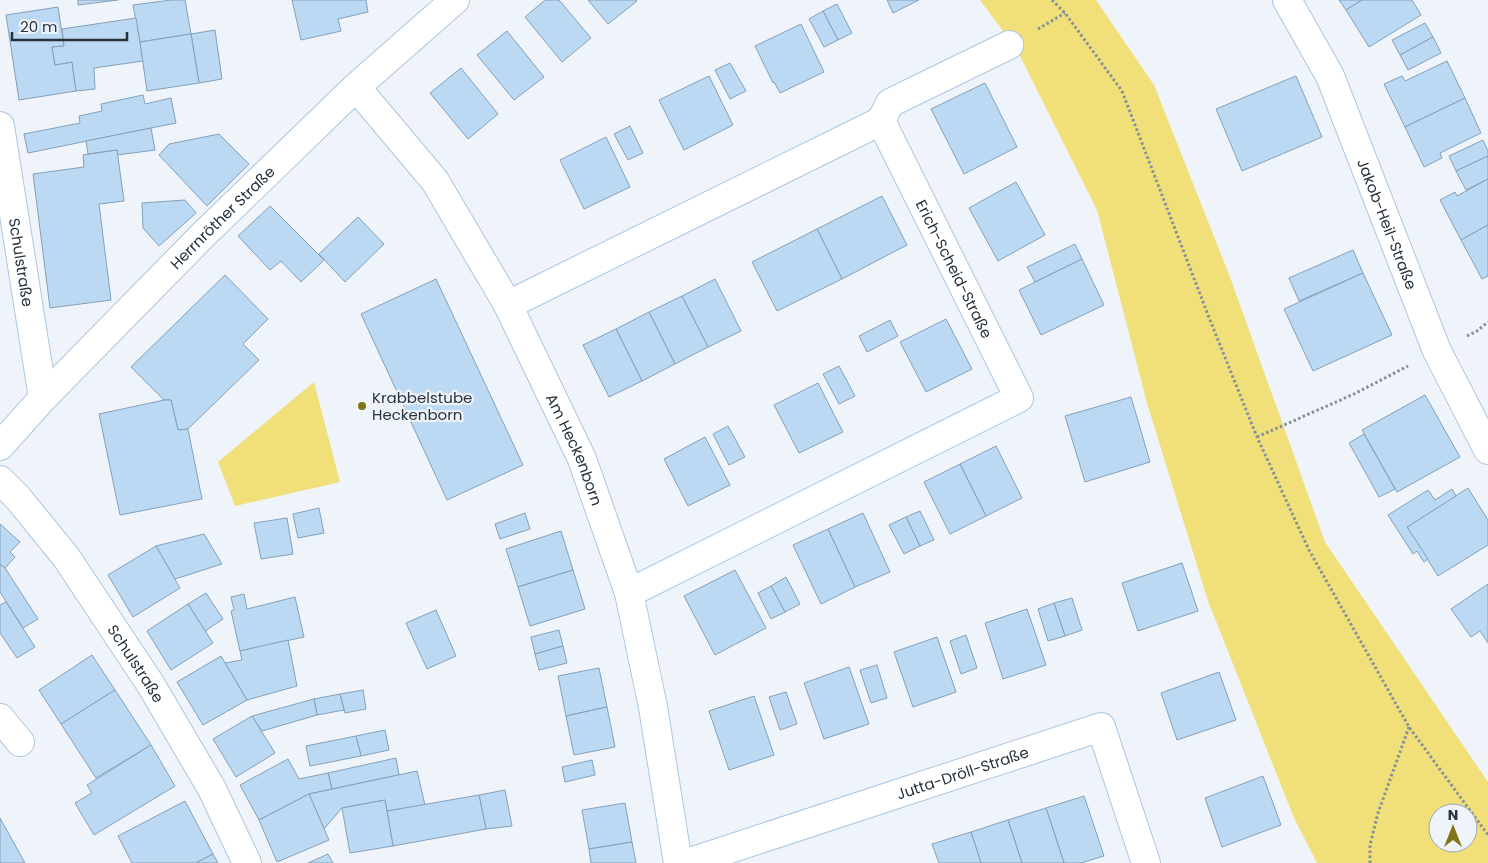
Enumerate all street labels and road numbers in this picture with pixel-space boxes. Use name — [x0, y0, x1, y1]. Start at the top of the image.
street label: Jakob-Heil-Straße — [1353, 155, 1422, 292]
street label: Herrnröther Straße — [165, 161, 279, 273]
street label: Erich-Scheid-Straße — [911, 196, 998, 342]
street label: Schulstraße — [4, 216, 39, 308]
street label: Am Heckenborn — [542, 390, 608, 508]
street label: Schulstraße — [103, 620, 169, 706]
street label: Jutta-Dröll-Straße — [894, 741, 1031, 804]

